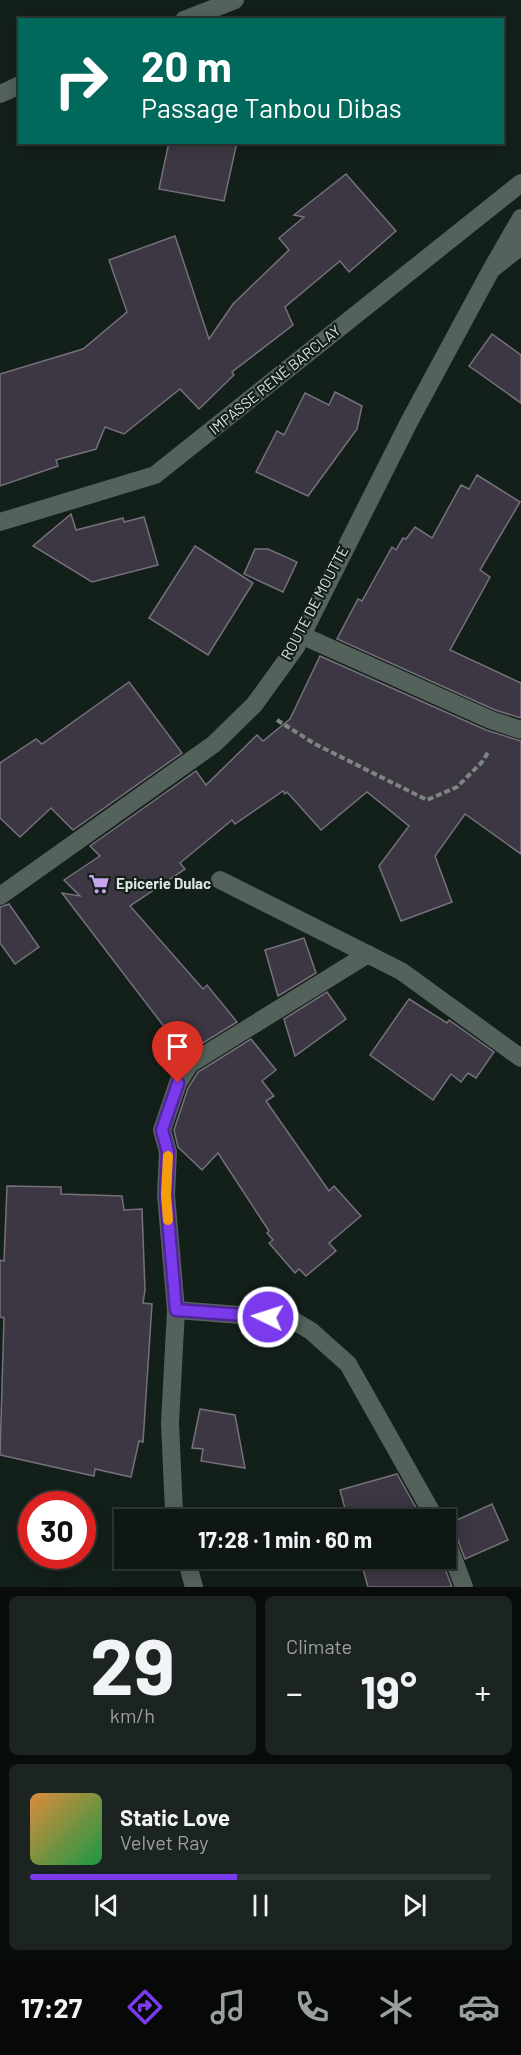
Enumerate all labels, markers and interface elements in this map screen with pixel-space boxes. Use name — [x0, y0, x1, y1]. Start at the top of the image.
text: 20 m — [141, 40, 232, 90]
icon: right — [42, 42, 120, 120]
text: Passage Tanbou Dibas — [141, 91, 402, 123]
street label: IMPASSE RENÉ BARCLAY — [205, 321, 344, 438]
street label: ROUTE DE MOUTTE — [277, 543, 352, 662]
supermarket icon: Epicerie Dulac — [87, 872, 111, 896]
place label: Epicerie Dulac — [116, 874, 211, 892]
pin — [152, 1021, 203, 1083]
icon: arrive — [161, 1030, 194, 1063]
position arrow — [236, 1285, 300, 1349]
speed limit sign: 30 — [18, 1491, 96, 1569]
text: 17:28 · 1 min · 60 m — [198, 1526, 372, 1552]
text: 29 — [90, 1617, 175, 1711]
text: Climate — [286, 1634, 352, 1658]
text: 19° — [360, 1664, 417, 1718]
text: − — [286, 1672, 303, 1712]
text: + — [475, 1672, 491, 1712]
text: km/h — [110, 1703, 155, 1727]
text: Static Love — [120, 1804, 230, 1830]
text: Velvet Ray — [120, 1830, 209, 1854]
icon: previous — [90, 1889, 123, 1922]
icon: pause — [244, 1889, 277, 1922]
icon: next — [398, 1889, 431, 1922]
icon: directions — [124, 1986, 166, 2028]
icon: music — [207, 1986, 249, 2028]
icon: phone — [291, 1986, 333, 2028]
icon: climate — [375, 1986, 417, 2028]
icon: car — [458, 1986, 500, 2028]
text: 17:27 — [21, 1991, 82, 2023]

